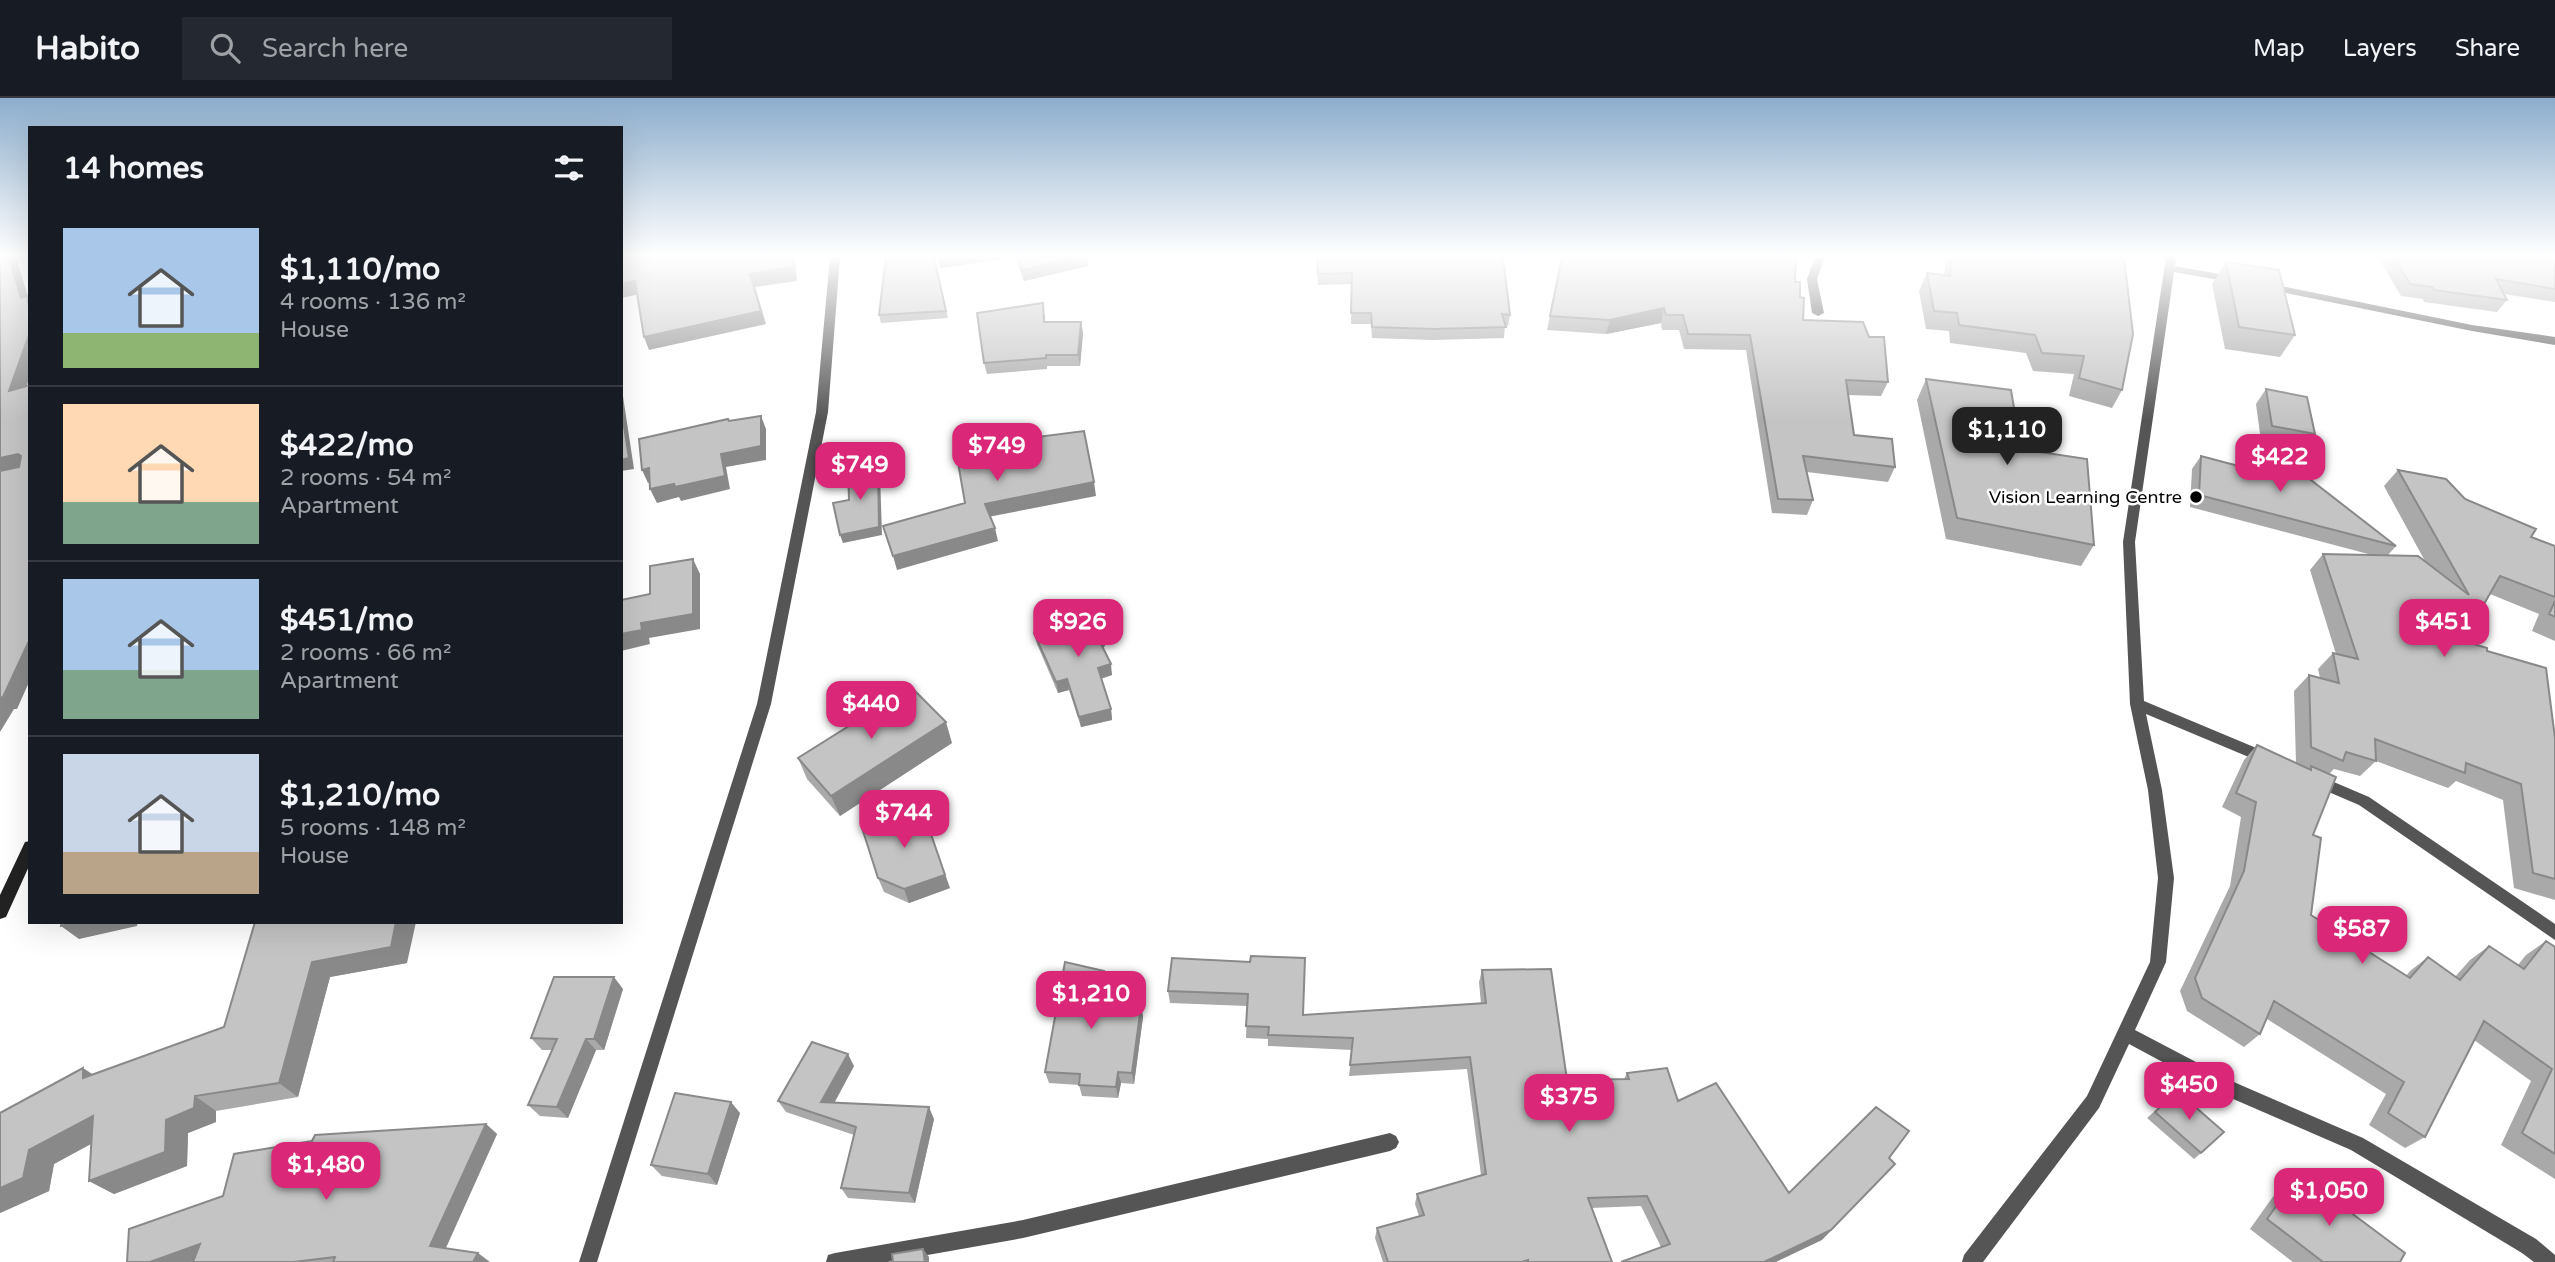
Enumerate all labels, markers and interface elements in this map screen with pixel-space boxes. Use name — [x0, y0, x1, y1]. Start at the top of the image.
search box — [182, 17, 672, 80]
text: Habito — [35, 29, 140, 68]
icon: search — [206, 29, 244, 67]
text: Search here — [262, 33, 408, 64]
text: Map — [2253, 34, 2305, 63]
text: Layers — [2343, 34, 2417, 63]
text: Share — [2455, 34, 2520, 63]
icon: filters — [550, 149, 588, 187]
text: 14 homes — [63, 150, 204, 187]
text: $1,110/mo — [280, 251, 440, 288]
icon: home — [119, 256, 203, 340]
text: 4 rooms · 136 m² — [280, 288, 466, 316]
text: House — [280, 316, 349, 344]
pin: $1,110 — [1950, 408, 2064, 467]
text: $1,110 — [1968, 416, 2046, 444]
pin: $749 — [956, 424, 1038, 483]
text: $422/mo — [280, 427, 414, 464]
icon: home — [119, 432, 203, 516]
text: $749 — [968, 432, 1026, 460]
pin: $422 — [2239, 434, 2321, 494]
pin: $749 — [819, 442, 901, 502]
text: $422 — [2251, 443, 2309, 471]
text: $749 — [831, 451, 889, 479]
text: 2 rooms · 54 m² — [280, 464, 451, 492]
place label: Vision Learning Centre — [1989, 486, 2182, 508]
marker: Vision Learning Centre — [2188, 489, 2204, 505]
text: Apartment — [280, 492, 399, 520]
pin: $926 — [1037, 600, 1119, 659]
pin: $451 — [2403, 600, 2485, 659]
text: $451/mo — [280, 602, 414, 639]
icon: home — [119, 607, 203, 691]
text: $926 — [1049, 608, 1107, 636]
text: $451 — [2415, 608, 2473, 636]
text: 2 rooms · 66 m² — [280, 639, 451, 667]
text: Apartment — [280, 667, 399, 695]
pin: $440 — [830, 682, 912, 741]
text: $440 — [842, 690, 900, 718]
text: $1,210/mo — [280, 777, 440, 814]
icon: home — [119, 782, 203, 866]
pin: $744 — [863, 790, 945, 850]
text: $744 — [875, 799, 933, 827]
text: 5 rooms · 148 m² — [280, 814, 466, 842]
text: House — [280, 842, 349, 870]
pin: $587 — [2321, 906, 2403, 966]
text: $587 — [2333, 915, 2391, 943]
pin: $1,210 — [1034, 972, 1148, 1031]
text: $1,210 — [1052, 980, 1130, 1008]
pin: $450 — [2148, 1062, 2230, 1122]
text: $450 — [2160, 1071, 2218, 1099]
pin: $375 — [1528, 1074, 1610, 1134]
text: $375 — [1540, 1083, 1598, 1111]
pin: $1,480 — [269, 1142, 383, 1202]
text: $1,480 — [287, 1151, 365, 1179]
pin: $1,050 — [2272, 1168, 2386, 1228]
text: $1,050 — [2290, 1177, 2368, 1205]

